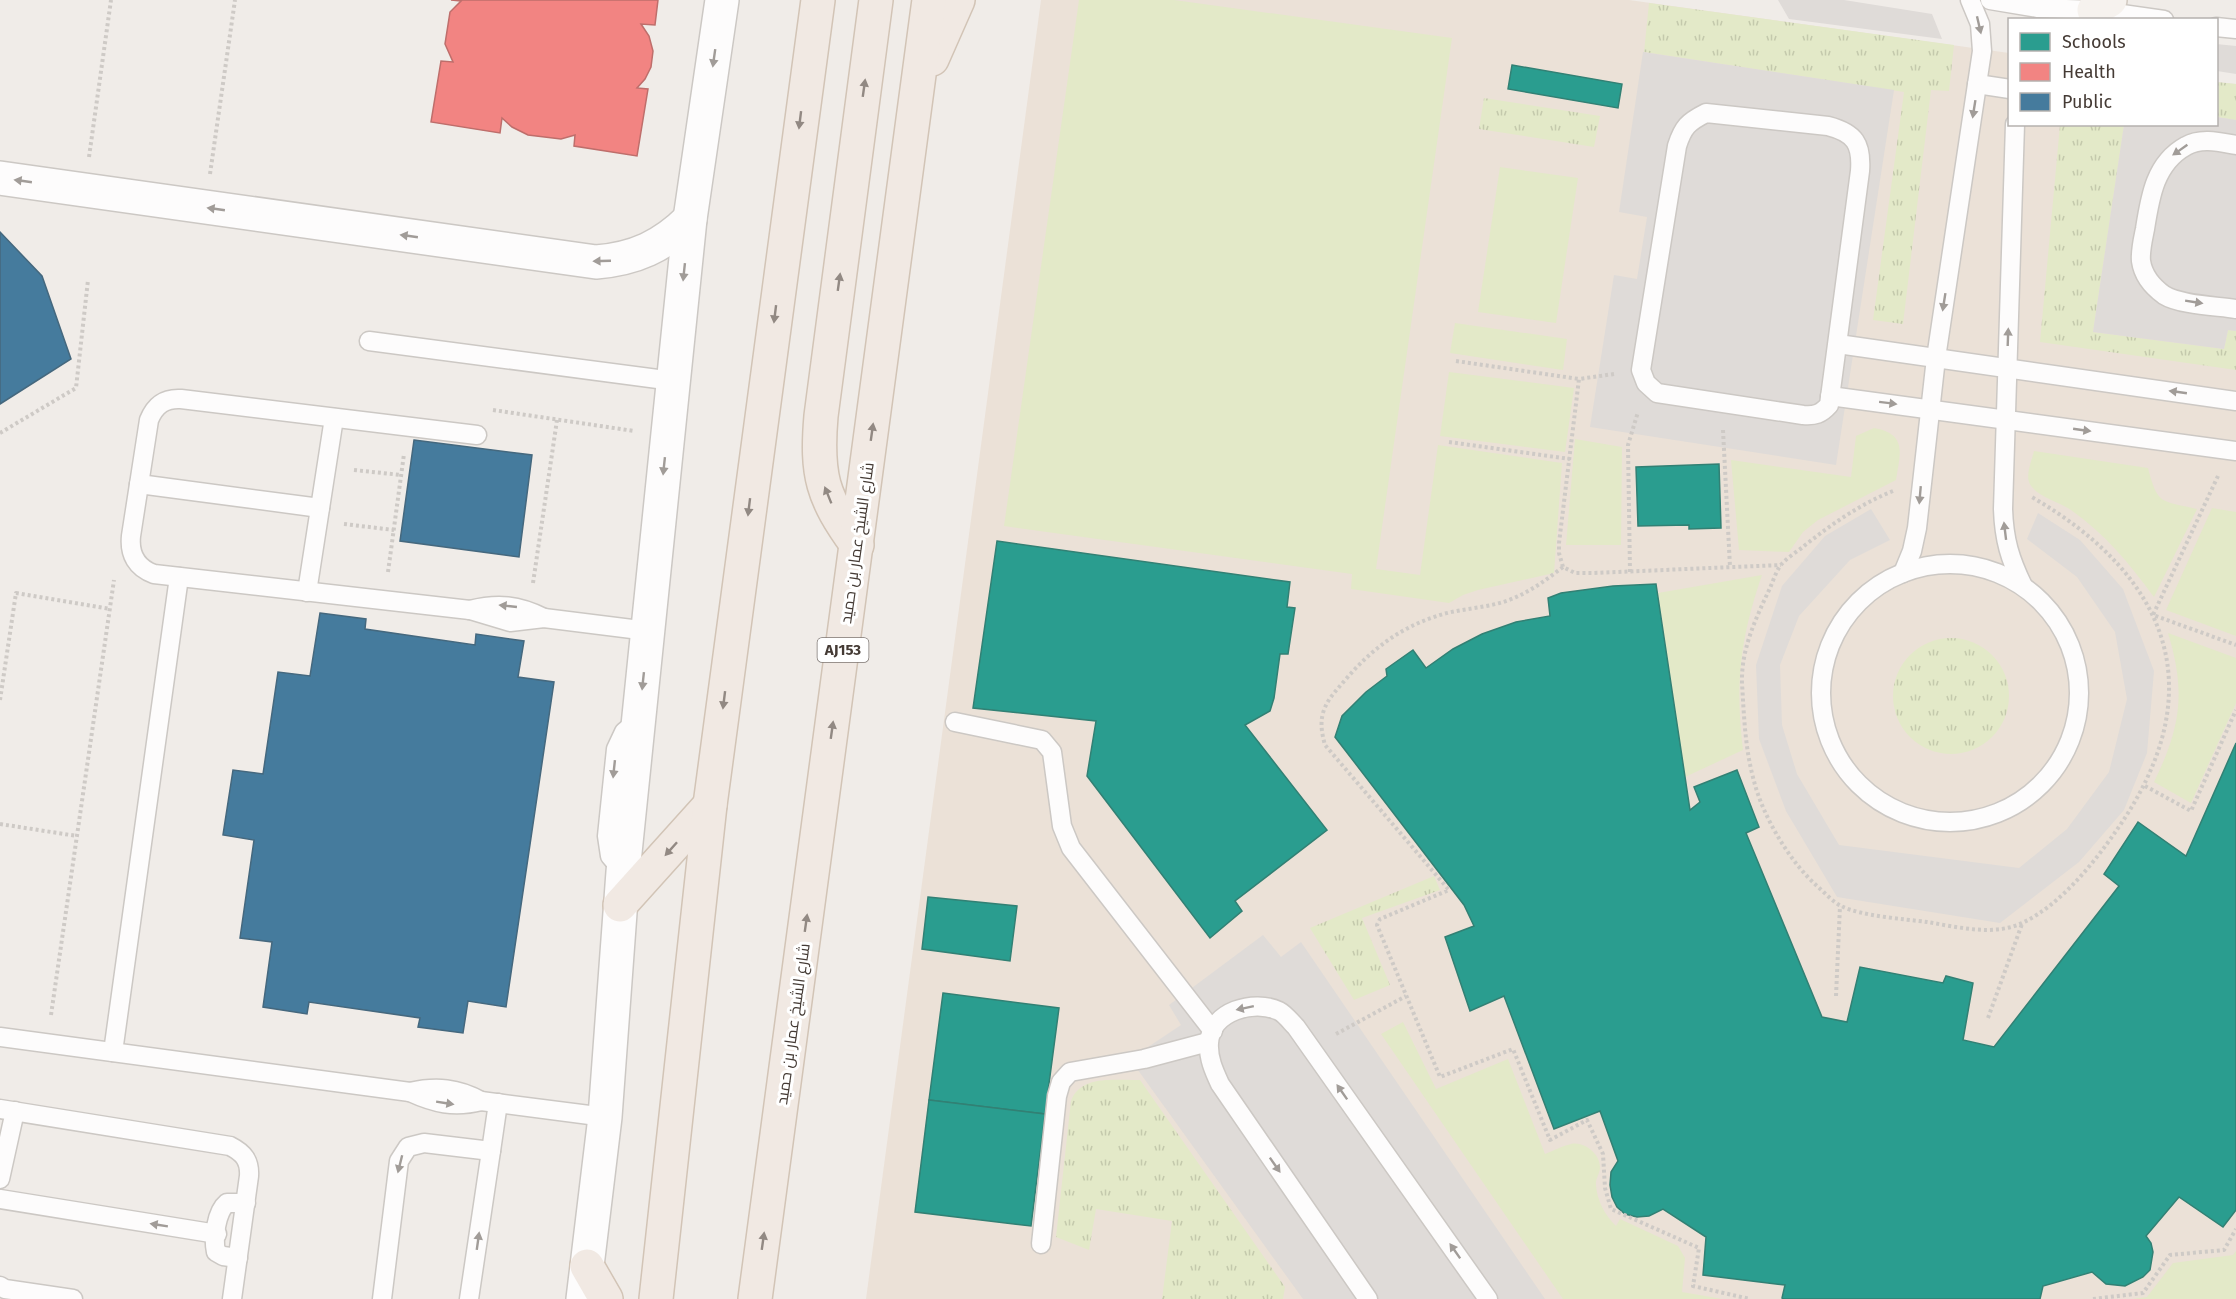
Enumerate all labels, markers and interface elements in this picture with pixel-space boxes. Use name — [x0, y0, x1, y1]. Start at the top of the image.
one-way arrow — [1975, 16, 1985, 34]
legend — [2008, 18, 2218, 126]
text: Schools — [2062, 31, 2126, 53]
one-way arrow — [709, 48, 718, 67]
text: Health — [2062, 61, 2116, 83]
one-way arrow — [860, 79, 869, 98]
text: Public — [2062, 91, 2112, 113]
one-way arrow — [1969, 99, 1978, 118]
one-way arrow — [795, 111, 805, 130]
one-way arrow — [2172, 144, 2188, 155]
one-way arrow — [13, 177, 32, 186]
one-way arrow — [206, 204, 225, 213]
one-way arrow — [399, 231, 418, 240]
one-way arrow — [593, 256, 612, 266]
one-way arrow — [679, 262, 689, 281]
one-way arrow — [834, 272, 843, 291]
one-way arrow — [1940, 292, 1949, 311]
one-way arrow — [2184, 298, 2203, 307]
one-way arrow — [770, 304, 779, 323]
one-way arrow — [2003, 327, 2013, 346]
one-way arrow — [2169, 388, 2188, 397]
one-way arrow — [1879, 398, 1898, 408]
one-way arrow — [868, 423, 877, 442]
one-way arrow — [2072, 425, 2091, 434]
one-way arrow — [660, 456, 669, 475]
street label: شارع الشيخ عمار بن حميد — [836, 461, 880, 625]
one-way arrow — [823, 486, 832, 504]
one-way arrow — [1915, 486, 1925, 505]
one-way arrow — [745, 498, 754, 517]
one-way arrow — [2000, 522, 2009, 541]
one-way arrow — [498, 602, 517, 611]
road number: AJ153 — [818, 638, 868, 662]
one-way arrow — [638, 671, 648, 690]
one-way arrow — [719, 691, 729, 710]
one-way arrow — [828, 720, 837, 739]
one-way arrow — [609, 760, 619, 779]
one-way arrow — [665, 841, 678, 856]
one-way arrow — [802, 913, 811, 932]
street label: شارع الشيخ عمار بن حميد — [772, 942, 816, 1106]
one-way arrow — [1236, 1003, 1254, 1013]
one-way arrow — [1336, 1085, 1348, 1101]
one-way arrow — [435, 1099, 454, 1108]
one-way arrow — [394, 1155, 404, 1173]
one-way arrow — [1269, 1156, 1281, 1172]
one-way arrow — [149, 1220, 168, 1229]
one-way arrow — [473, 1232, 482, 1251]
one-way arrow — [759, 1232, 768, 1251]
one-way arrow — [1449, 1244, 1461, 1260]

